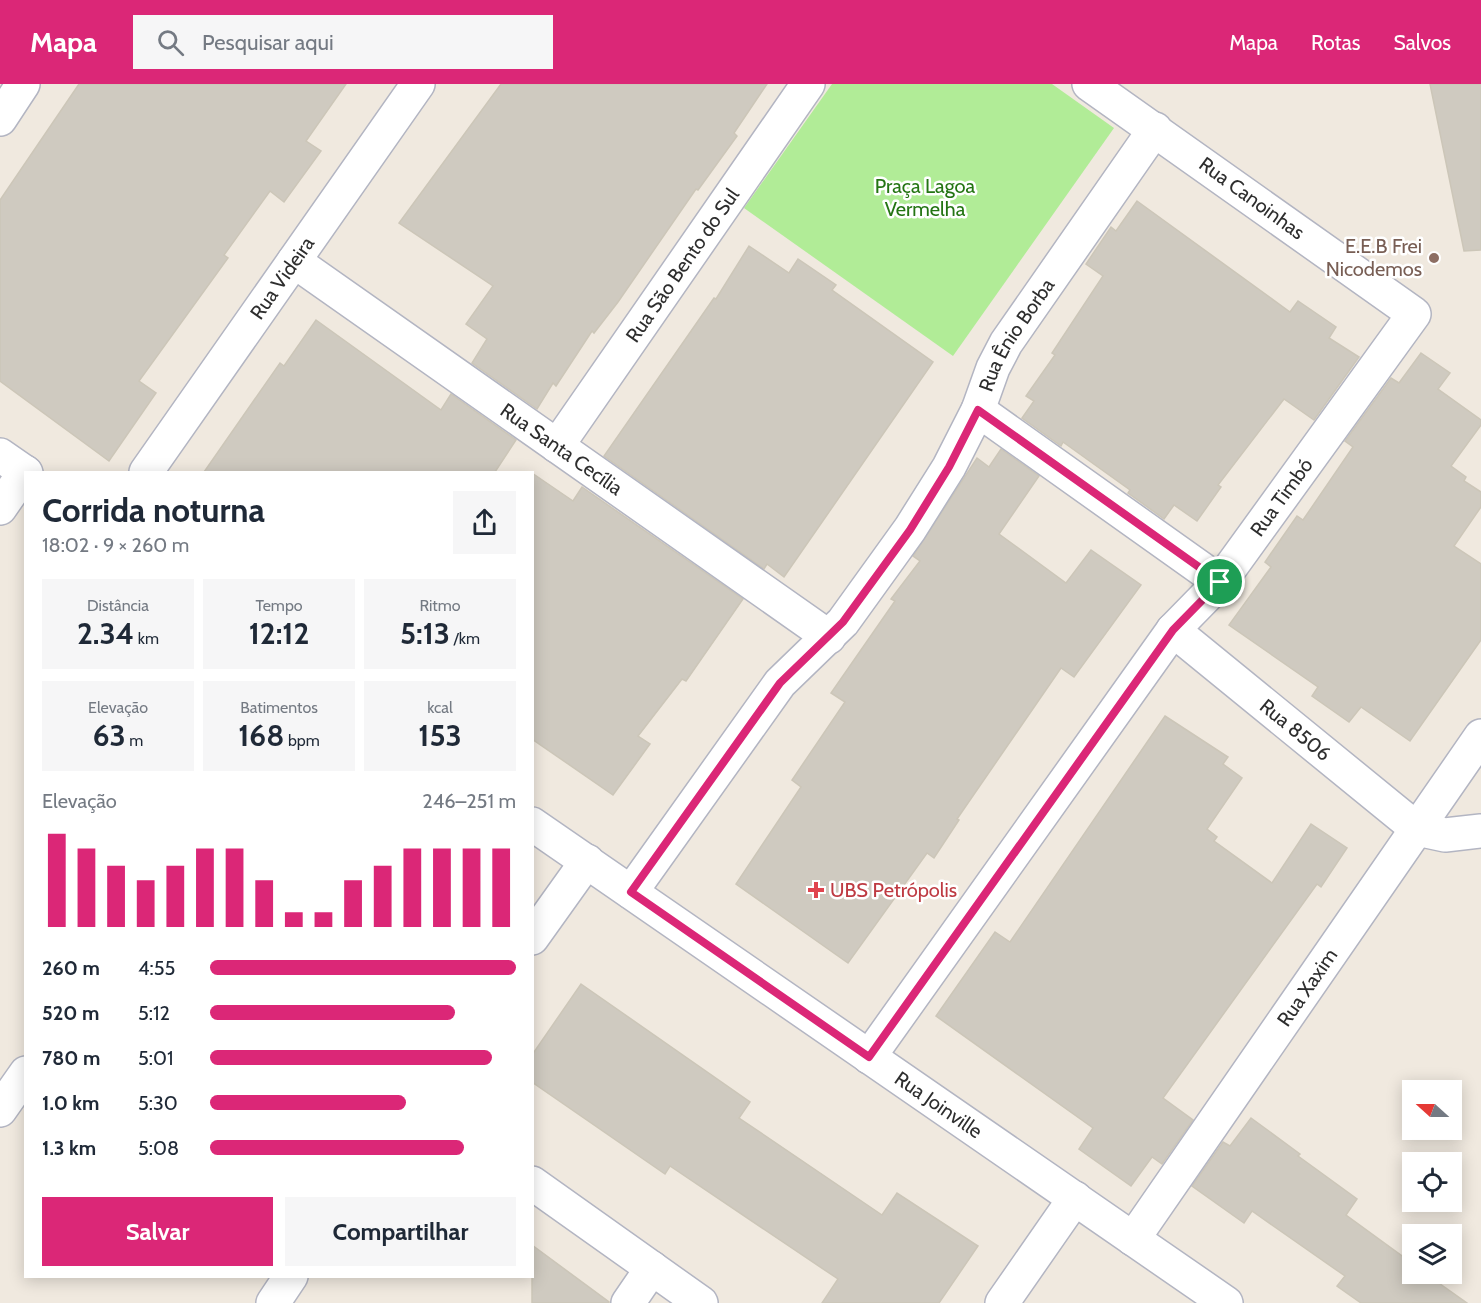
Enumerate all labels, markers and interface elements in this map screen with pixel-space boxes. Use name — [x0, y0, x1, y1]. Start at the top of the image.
search box — [133, 15, 553, 69]
text: Mapa — [30, 25, 97, 59]
icon: search — [154, 26, 187, 59]
text: Pesquisar aqui — [202, 29, 334, 56]
text: Mapa — [1229, 30, 1278, 55]
text: Rotas — [1311, 30, 1360, 55]
text: Salvos — [1393, 30, 1451, 55]
street label: Rua Canoinhas — [1195, 152, 1309, 244]
park label: Praça Lagoa Vermelha — [875, 174, 976, 221]
street label: Rua São Bento do Sul — [621, 183, 744, 347]
street label: Rua Videira — [245, 232, 319, 324]
place label: E.E.B Frei Nicodemos — [1326, 234, 1422, 281]
marker: E.E.B Frei Nicodemos — [1427, 251, 1441, 265]
street label: Rua Ênio Borba — [974, 273, 1060, 395]
street label: Rua Santa Cecília — [496, 398, 628, 500]
street label: Rua Timbó — [1245, 453, 1318, 541]
text: Corrida noturna — [42, 490, 265, 530]
button: share — [453, 491, 516, 554]
text: 18:02 · 9 × 260 m — [42, 533, 189, 557]
pin — [1194, 556, 1245, 607]
icon: arrive — [1203, 565, 1236, 598]
text: Distância — [87, 596, 149, 615]
text: Tempo — [255, 596, 303, 615]
text: Ritmo — [419, 596, 461, 615]
text: 2.34 — [77, 615, 134, 652]
text: 12:12 — [249, 615, 309, 652]
text: 5:13 — [400, 615, 450, 652]
text: km — [134, 629, 159, 648]
text: /km — [450, 629, 480, 648]
street label: Rua 8506 — [1255, 694, 1336, 766]
text: Elevação — [88, 698, 148, 717]
text: Batimentos — [240, 698, 318, 717]
text: kcal — [427, 698, 453, 717]
text: 63 — [93, 717, 126, 754]
text: 168 — [238, 717, 284, 754]
text: 153 — [418, 717, 462, 754]
text: m — [126, 731, 143, 750]
text: bpm — [284, 731, 320, 750]
text: Elevação — [42, 789, 117, 813]
text: 246–251 m — [422, 789, 516, 813]
place label: UBS Petrópolis — [830, 878, 957, 902]
marker: UBS Petrópolis — [807, 881, 825, 899]
street label: Rua Xaxim — [1272, 944, 1342, 1031]
text: 260 m — [42, 956, 100, 980]
text: 4:55 — [138, 956, 175, 980]
text: 520 m — [42, 1001, 99, 1025]
text: 5:12 — [138, 1001, 170, 1025]
text: 780 m — [42, 1046, 100, 1070]
text: 5:01 — [138, 1046, 173, 1070]
street label: Rua Joinville — [890, 1066, 987, 1143]
north arrow — [1402, 1080, 1462, 1140]
map controls — [1402, 1080, 1462, 1284]
text: 1.0 km — [42, 1091, 99, 1115]
text: 5:30 — [138, 1091, 178, 1115]
text: 1.3 km — [42, 1136, 96, 1160]
text: 5:08 — [138, 1136, 179, 1160]
button: locate — [1402, 1152, 1462, 1212]
button: Salvar — [42, 1197, 273, 1266]
button: Compartilhar — [285, 1197, 516, 1266]
button: layers — [1402, 1224, 1462, 1284]

